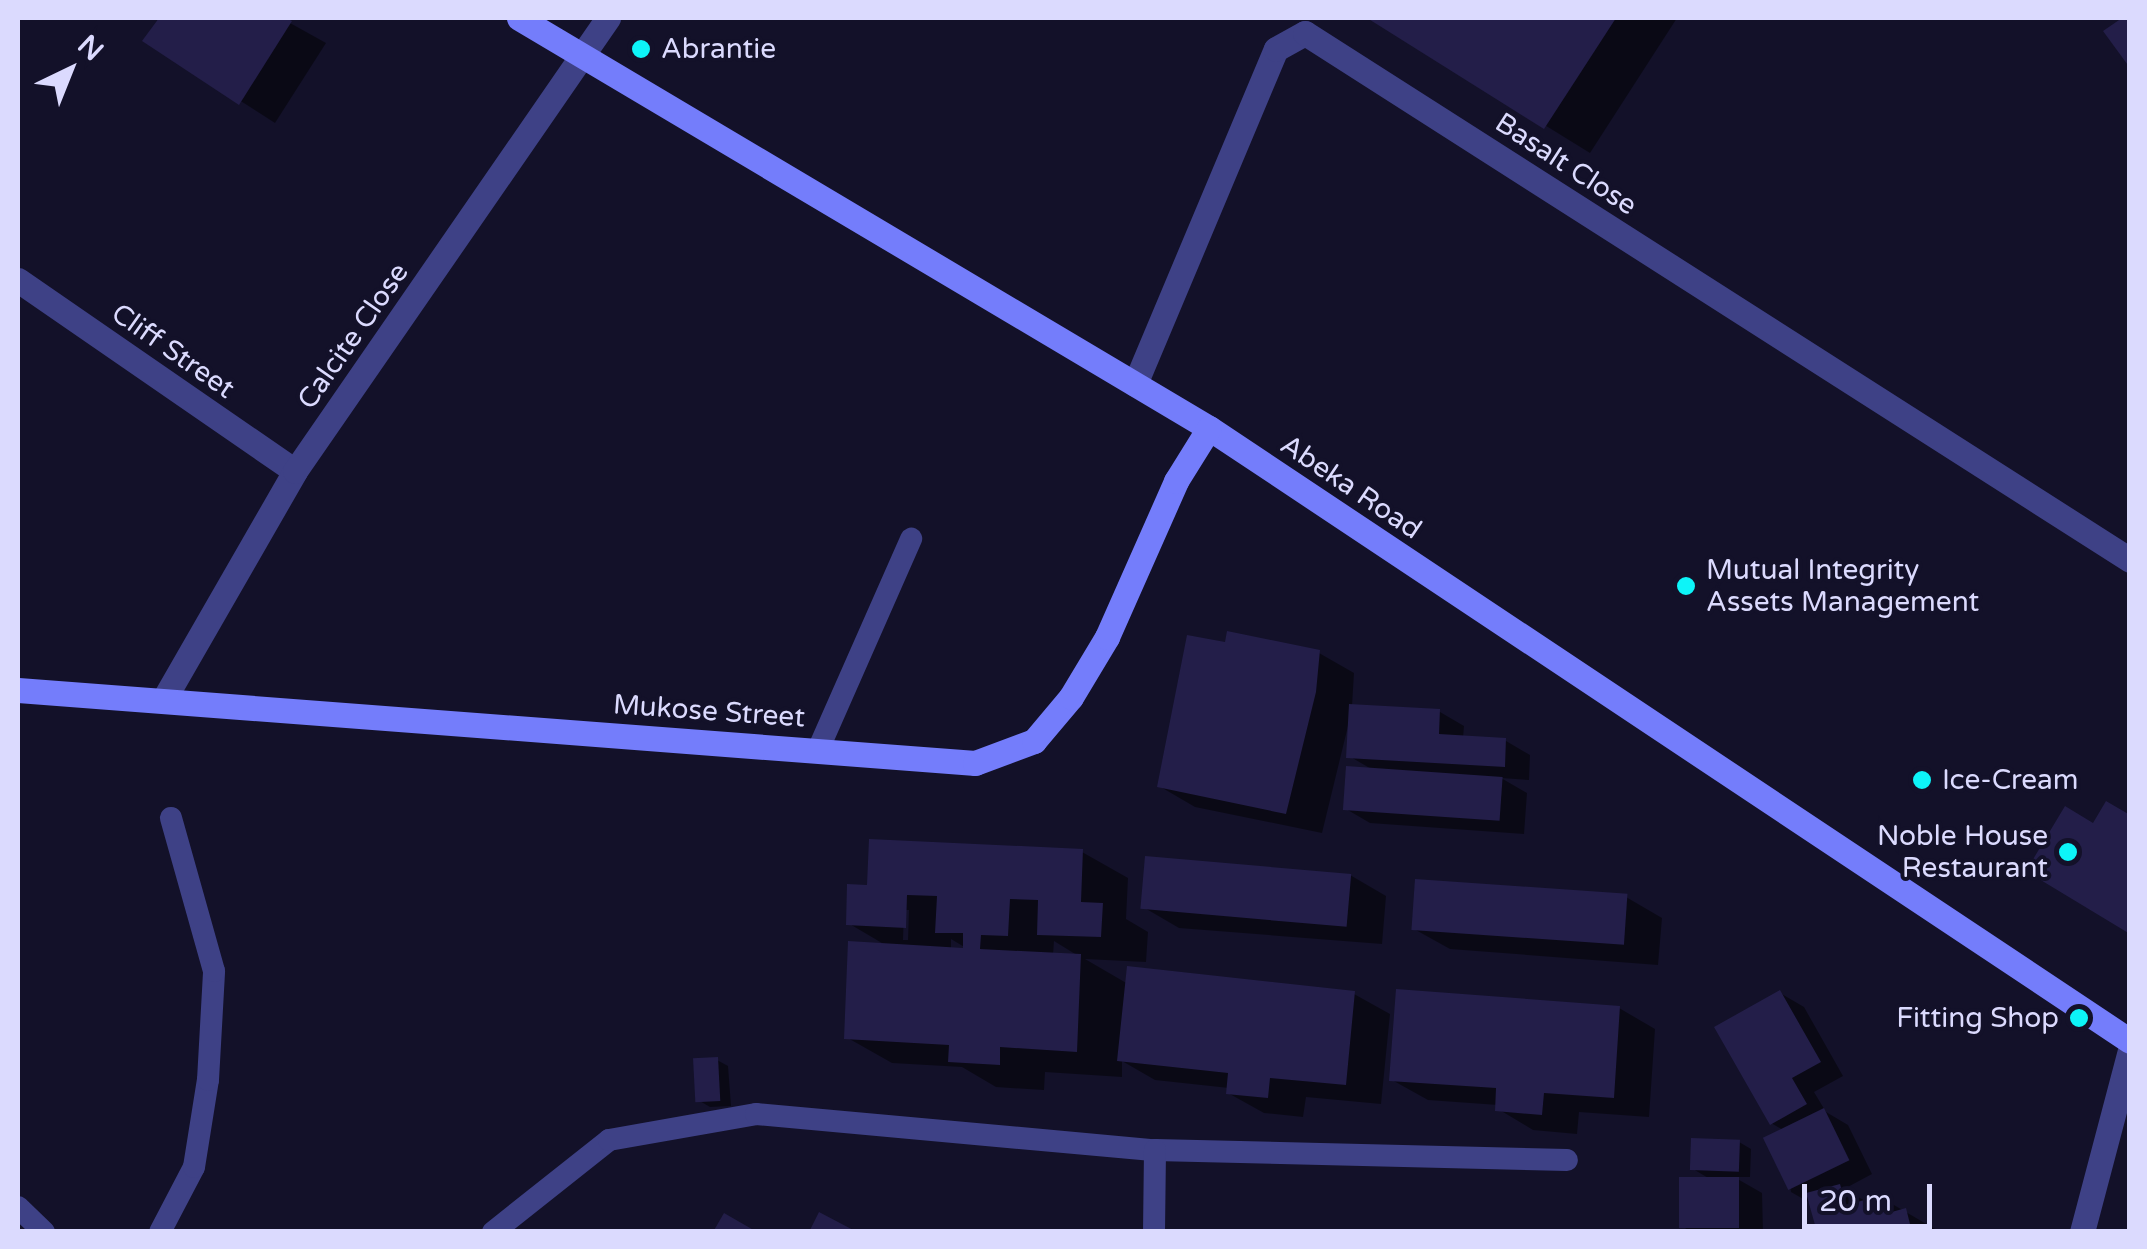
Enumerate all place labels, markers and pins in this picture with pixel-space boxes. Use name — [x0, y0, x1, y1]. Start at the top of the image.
place label: Abrantie — [661, 32, 776, 66]
marker: Abrantie — [630, 38, 652, 60]
place label: Mutual Integrity Assets Management — [1706, 553, 1979, 619]
marker: Mutual Integrity Assets Management — [1675, 575, 1697, 597]
place label: Ice-Cream — [1942, 763, 2079, 797]
marker: Ice-Cream — [1911, 769, 1933, 791]
place label: Noble House Restaurant — [1877, 819, 2048, 885]
marker: Noble House Restaurant — [2057, 841, 2079, 863]
place label: Fitting Shop — [1896, 1001, 2059, 1035]
marker: Fitting Shop — [2068, 1007, 2090, 1029]

